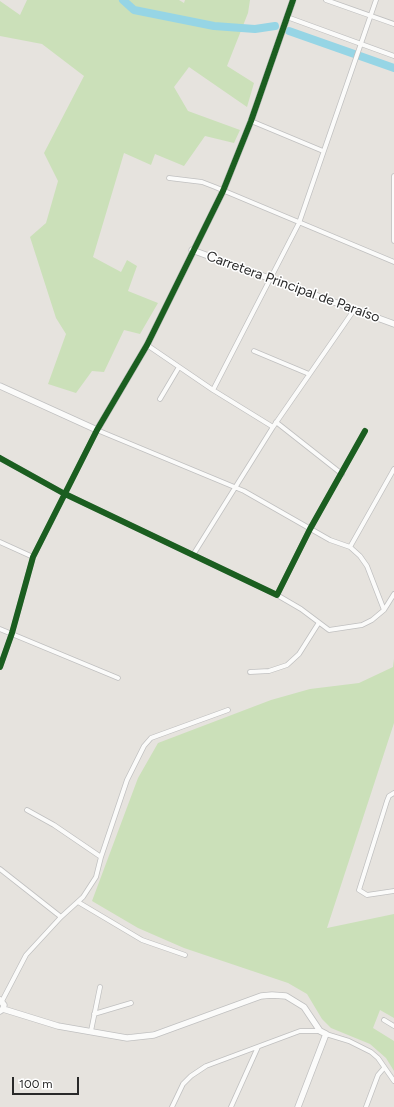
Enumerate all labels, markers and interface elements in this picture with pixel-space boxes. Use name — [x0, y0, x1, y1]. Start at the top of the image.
street label: Carretera Principal de Paraíso — [204, 248, 382, 326]
scale bar — [14, 1069, 81, 1095]
text: 100 m — [19, 1077, 53, 1091]

